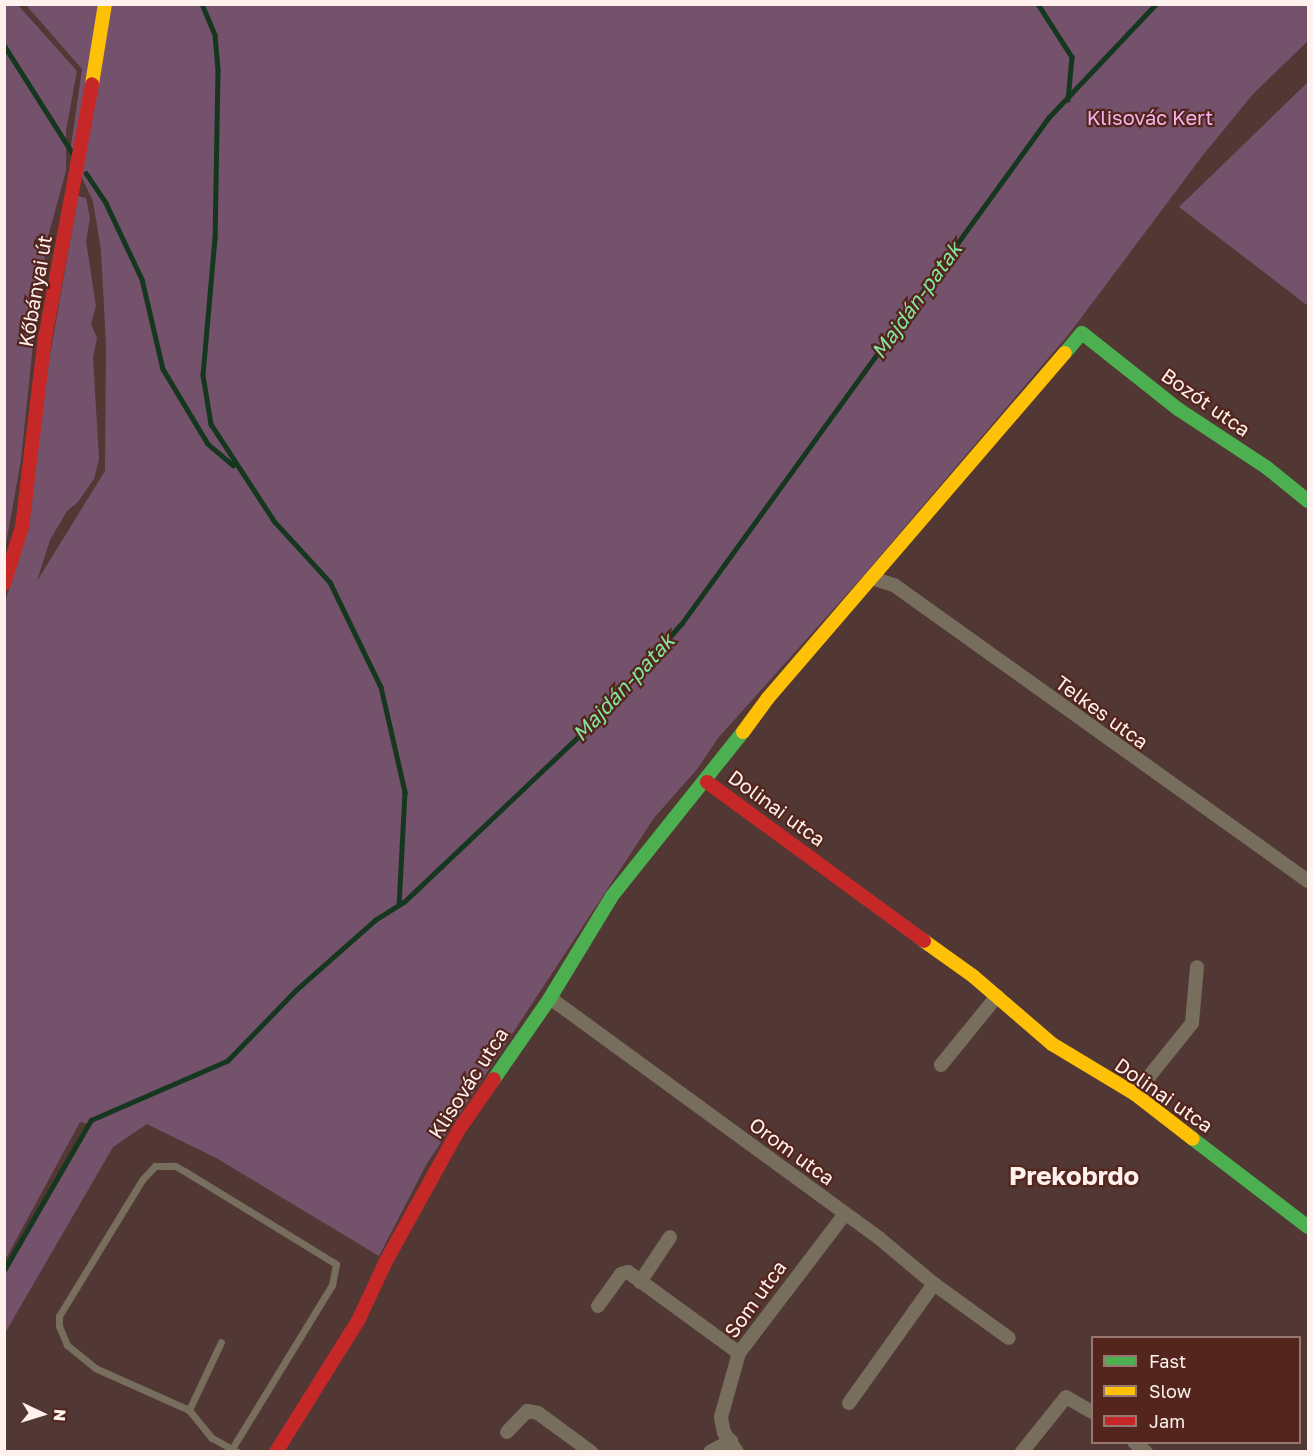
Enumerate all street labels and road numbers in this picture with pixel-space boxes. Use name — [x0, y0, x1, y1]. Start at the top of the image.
street label: Kőbányai út — [13, 233, 57, 349]
street label: Bozót utca — [1157, 363, 1255, 441]
street label: Telkes utca — [1051, 670, 1153, 754]
street label: Dolinai utca — [724, 765, 830, 851]
street label: Klisovác utca — [423, 1023, 513, 1143]
street label: Dolinai utca — [1110, 1052, 1218, 1138]
street label: Orom utca — [745, 1112, 839, 1190]
street label: Som utca — [719, 1256, 791, 1342]

